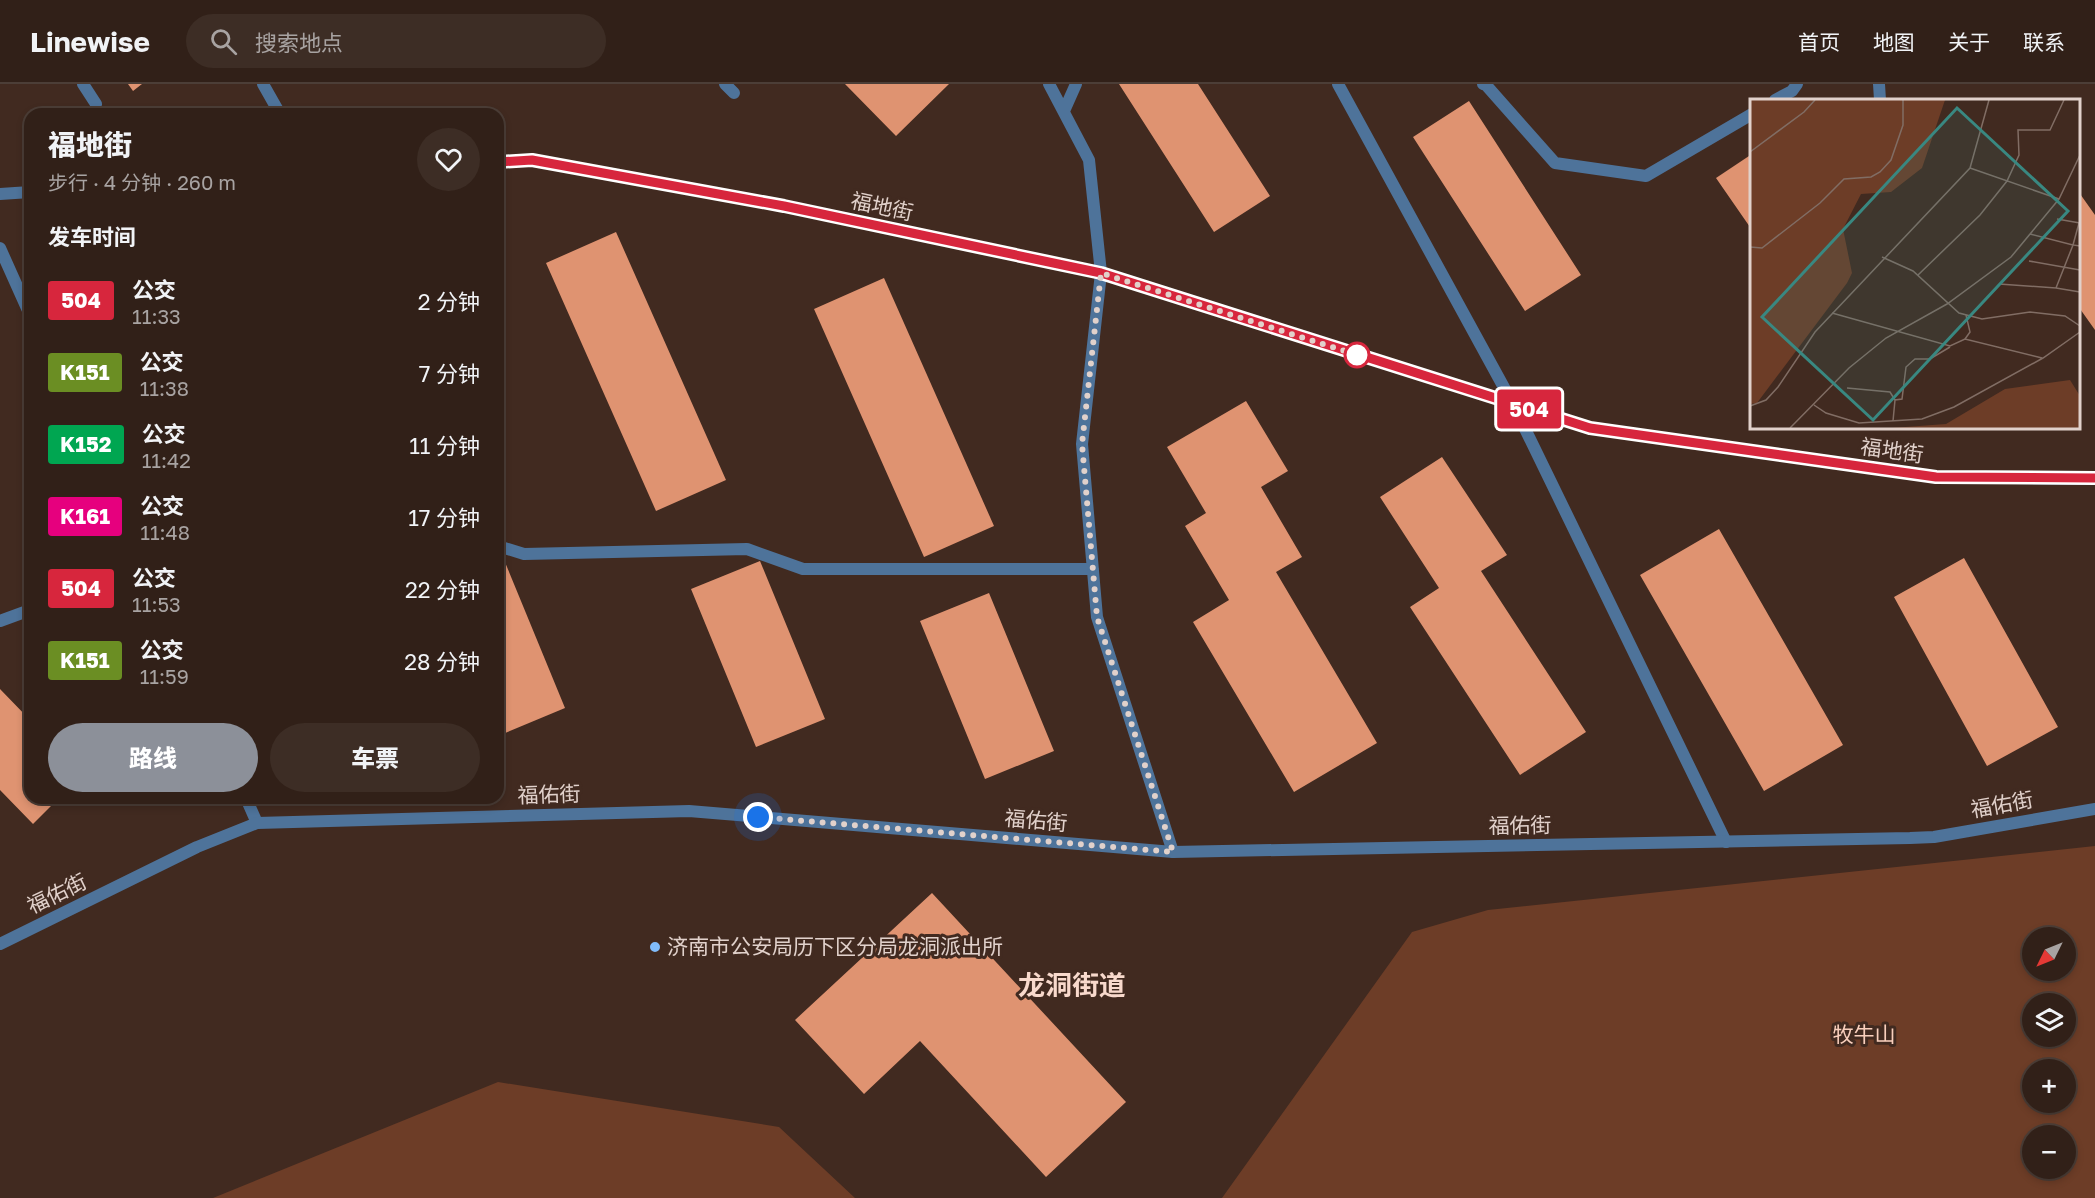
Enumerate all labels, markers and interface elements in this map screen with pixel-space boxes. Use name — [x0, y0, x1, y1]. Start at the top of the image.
search box — [186, 14, 606, 68]
text: Linewise — [30, 25, 150, 58]
icon: search — [207, 25, 240, 58]
text: 搜索地点 — [255, 29, 343, 56]
text: 首页 — [1798, 29, 1840, 55]
text: 地图 — [1873, 29, 1915, 55]
text: 关于 — [1948, 29, 1990, 55]
text: 联系 — [2023, 29, 2065, 55]
inset map — [1750, 99, 2080, 429]
text: 福地街 — [48, 128, 132, 161]
button: heart — [417, 128, 480, 191]
text: 步行 · 4 分钟 · 260 m — [48, 170, 236, 194]
street label: 福地街 — [849, 187, 916, 225]
text: 发车时间 — [48, 223, 136, 250]
text: 公交 — [132, 276, 176, 303]
text: 504 — [61, 287, 101, 313]
text: 2 分钟 — [418, 288, 480, 315]
text: 11:33 — [132, 304, 181, 328]
unlabelled marker — [1344, 342, 1370, 368]
text: 公交 — [140, 348, 184, 375]
text: K151 — [60, 359, 110, 385]
text: 7 分钟 — [419, 360, 480, 387]
text: 11:38 — [140, 376, 189, 400]
line badge: 504 — [1494, 390, 1564, 428]
text: 504 — [1509, 396, 1549, 422]
text: 公交 — [142, 420, 186, 447]
text: K152 — [60, 431, 112, 457]
text: 11 分钟 — [409, 432, 480, 459]
street label: 福地街 — [1859, 433, 1925, 467]
text: 11:42 — [142, 448, 191, 472]
text: 公交 — [140, 492, 184, 519]
text: K161 — [60, 503, 110, 529]
text: 17 分钟 — [408, 504, 480, 531]
text: 11:48 — [140, 520, 190, 544]
text: 公交 — [132, 564, 176, 591]
text: 504 — [61, 575, 101, 601]
text: 22 分钟 — [405, 576, 480, 603]
text: 11:53 — [132, 592, 181, 616]
text: 公交 — [140, 636, 184, 663]
text: K151 — [60, 647, 110, 673]
text: 28 分钟 — [404, 648, 480, 675]
text: 11:59 — [140, 664, 189, 688]
button: 路线 — [48, 723, 258, 792]
button: 车票 — [270, 723, 480, 792]
street label: 福佑街 — [517, 780, 581, 808]
street label: 福佑街 — [1969, 786, 2035, 822]
your location — [743, 802, 773, 832]
street label: 福佑街 — [1004, 804, 1069, 836]
street label: 福佑街 — [1488, 811, 1552, 839]
street label: 福佑街 — [23, 868, 91, 919]
north arrow — [2022, 927, 2076, 981]
map controls — [2022, 927, 2076, 1179]
place label: 济南市公安局历下区分局龙洞派出所 — [667, 933, 1003, 959]
marker: 济南市公安局历下区分局龙洞派出所 — [648, 940, 662, 954]
district label: 龙洞街道 — [1018, 969, 1126, 1001]
button: layers — [2022, 993, 2076, 1047]
park label: 牧牛山 — [1833, 1021, 1896, 1047]
button: + — [2022, 1059, 2076, 1113]
button: − — [2022, 1125, 2076, 1179]

